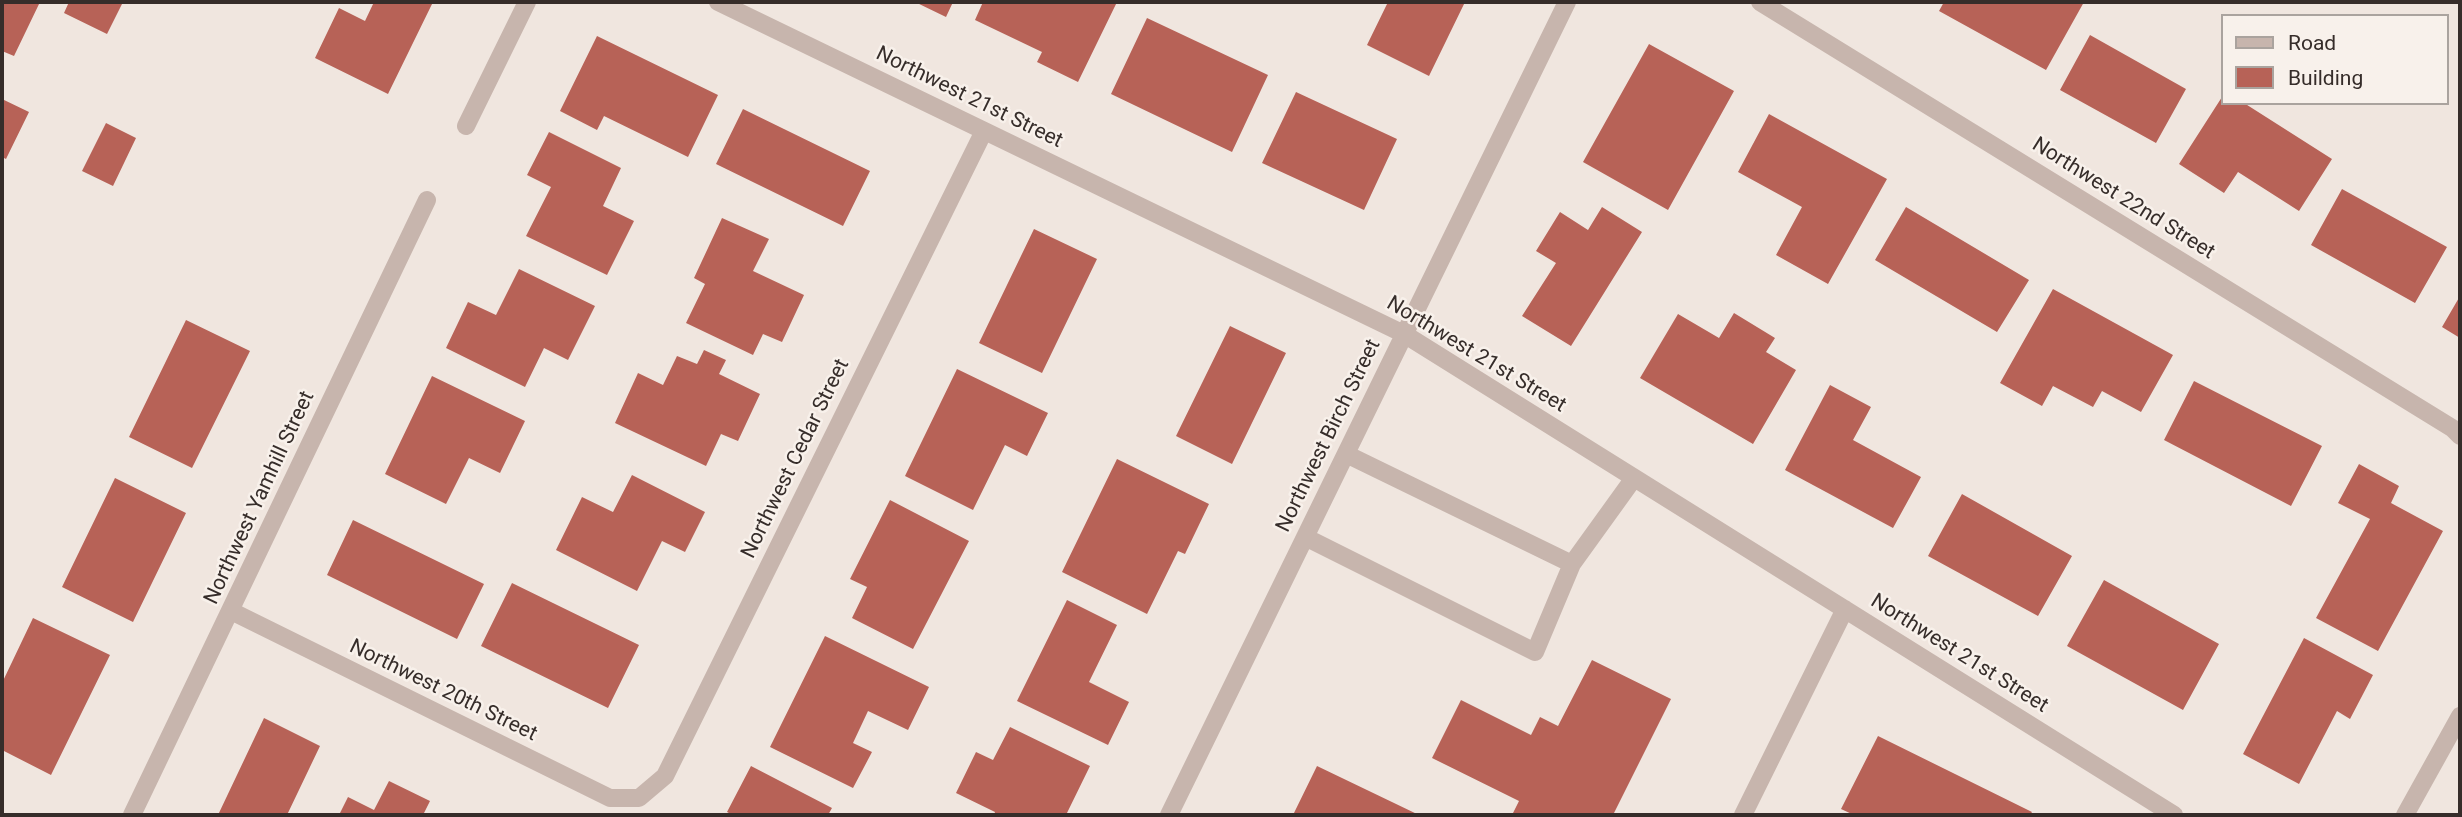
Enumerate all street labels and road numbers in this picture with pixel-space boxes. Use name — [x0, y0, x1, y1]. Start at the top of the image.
street label: Northwest 21st Street — [871, 42, 1067, 154]
street label: Northwest 22nd Street — [2027, 133, 2219, 265]
street label: Northwest 21st Street — [1382, 291, 1570, 419]
street label: Northwest Birch Street — [1271, 336, 1387, 536]
street label: Northwest Cedar Street — [737, 355, 855, 563]
street label: Northwest Yamhill Street — [200, 388, 320, 608]
street label: Northwest 21st Street — [1865, 589, 2053, 719]
street label: Northwest 20th Street — [345, 635, 541, 747]

